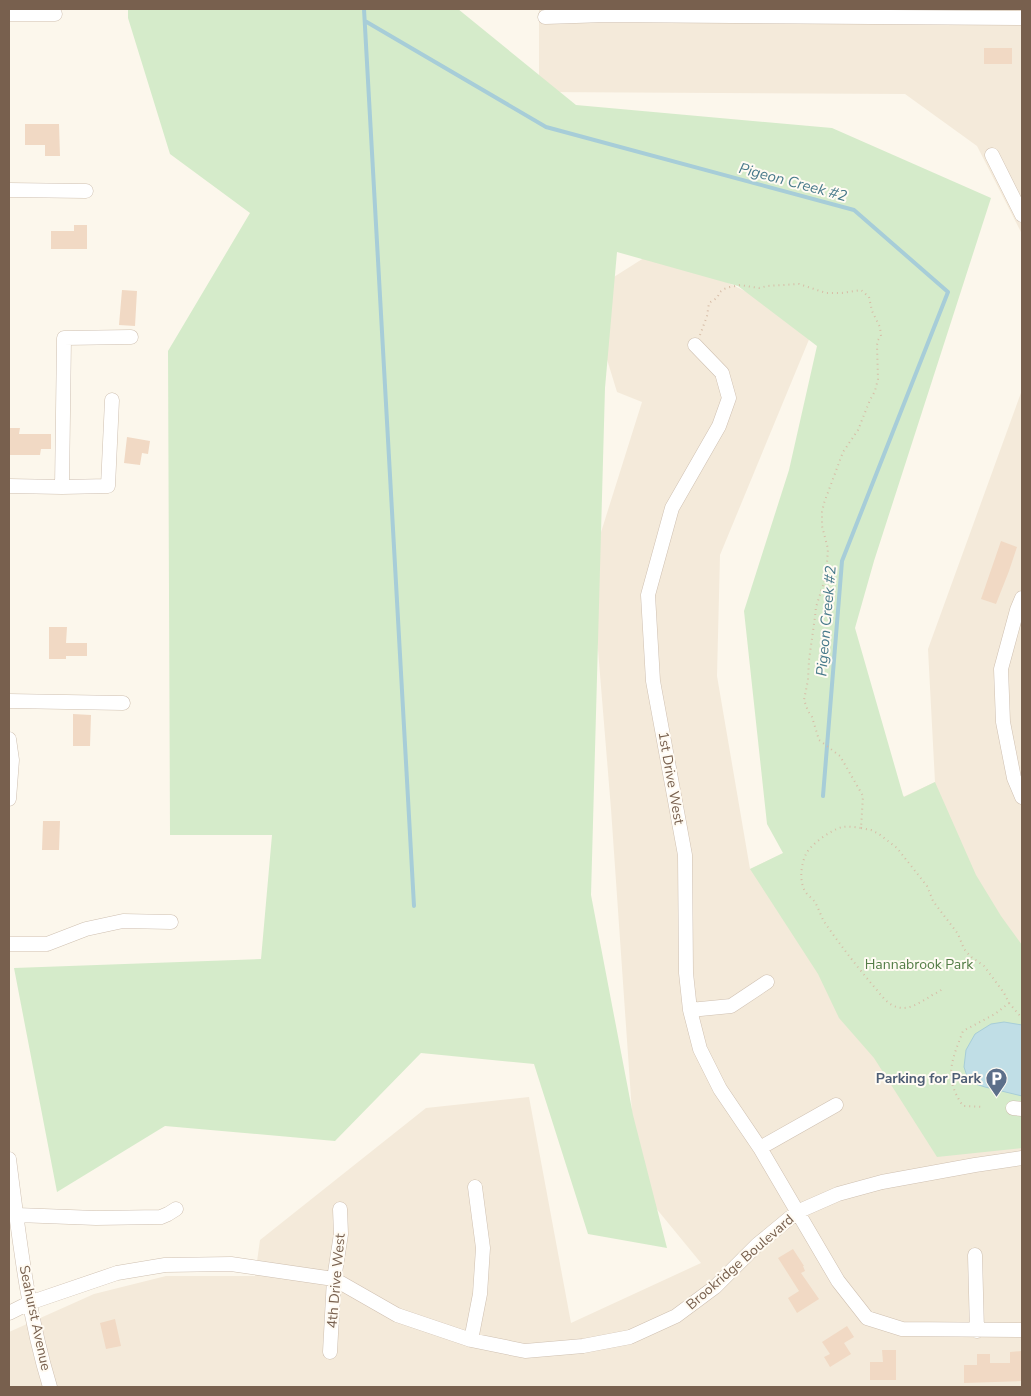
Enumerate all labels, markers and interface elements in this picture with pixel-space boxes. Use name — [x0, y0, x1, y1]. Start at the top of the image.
water label: Pigeon Creek #2 — [737, 158, 849, 206]
water label: Pigeon Creek #2 — [811, 565, 841, 677]
street label: 1st Drive West — [653, 730, 689, 826]
park label: Hannabrook Park — [865, 955, 974, 974]
parking icon: Parking for Park — [985, 1066, 1009, 1097]
place label: Parking for Park — [876, 1069, 981, 1088]
street label: Brookridge Boulevard — [682, 1210, 798, 1314]
street label: 4th Drive West — [322, 1233, 350, 1329]
street label: Seahurst Avenue — [15, 1264, 55, 1372]

